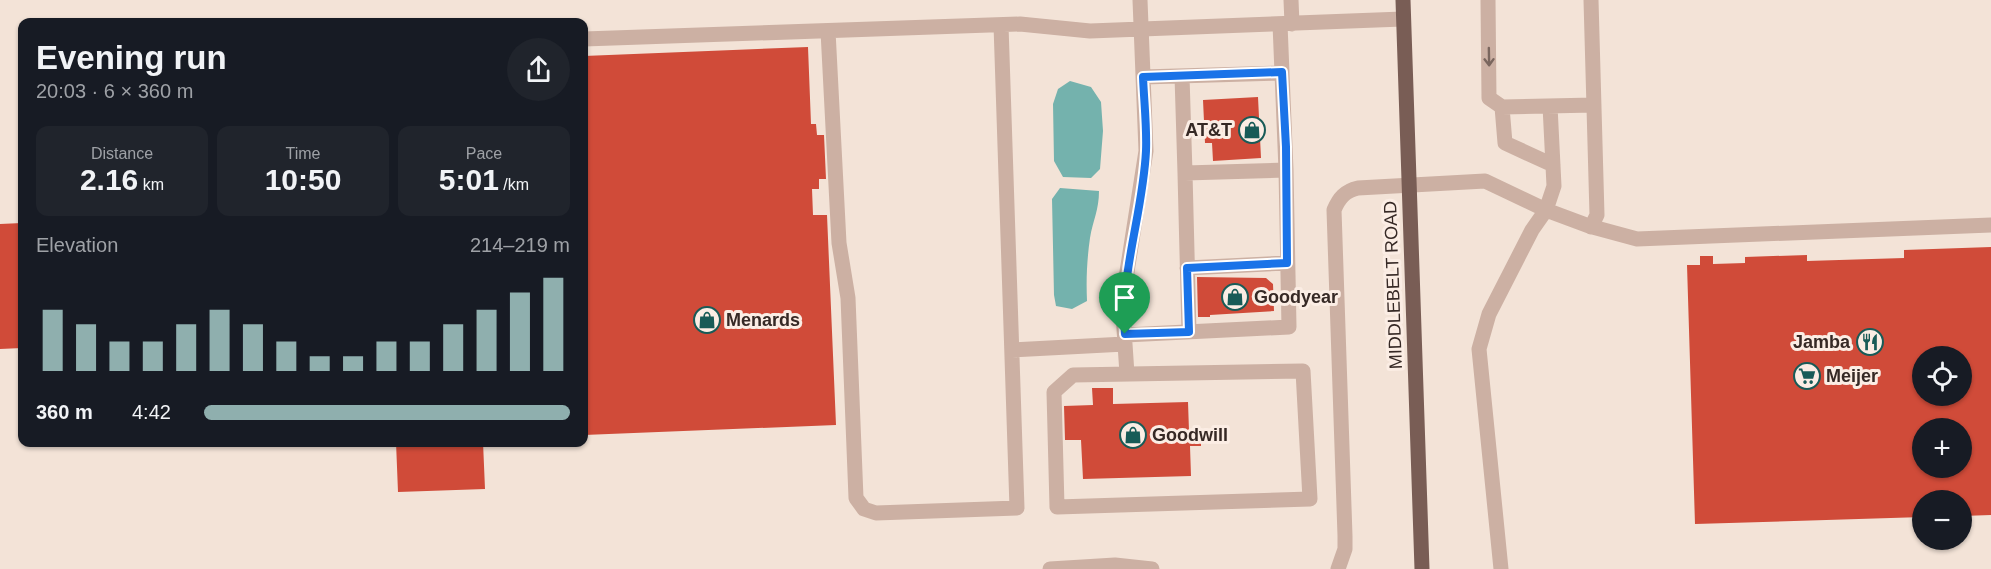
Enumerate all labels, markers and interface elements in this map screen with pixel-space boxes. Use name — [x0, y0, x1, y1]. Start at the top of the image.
button: share — [507, 38, 570, 101]
text: Evening run — [36, 39, 227, 76]
one-way arrow — [1483, 46, 1495, 66]
text: 20:03 · 6 × 360 m — [36, 80, 193, 102]
shop icon: AT&T — [1237, 115, 1267, 145]
place label: AT&T — [1185, 120, 1232, 140]
text: Distance — [91, 145, 153, 162]
text: Time — [286, 145, 320, 162]
text: Pace — [466, 145, 502, 162]
text: 2.16 — [80, 163, 138, 196]
text: 10:50 — [265, 163, 341, 196]
text: 5:01 — [439, 163, 499, 196]
text: km — [138, 176, 164, 193]
text: /km — [499, 176, 529, 193]
street label: MIDDLEBELT ROAD — [1380, 201, 1406, 369]
text: Elevation — [36, 234, 118, 256]
text: 214–219 m — [470, 234, 570, 256]
pin — [1099, 272, 1150, 334]
icon: arrive — [1108, 281, 1141, 314]
shop icon: Goodyear — [1220, 282, 1250, 312]
place label: Goodyear — [1254, 287, 1338, 307]
shop icon: Menards — [692, 305, 722, 335]
place label: Menards — [726, 310, 800, 330]
restaurant icon: Jamba — [1855, 327, 1885, 357]
place label: Jamba — [1793, 332, 1851, 352]
map controls — [1912, 346, 1972, 550]
button: locate — [1912, 346, 1972, 406]
supermarket icon: Meijer — [1792, 361, 1822, 391]
place label: Meijer — [1826, 366, 1878, 386]
text: 360 m — [36, 401, 93, 423]
text: 4:42 — [132, 401, 171, 423]
button: + — [1912, 418, 1972, 478]
shop icon: Goodwill — [1118, 420, 1148, 450]
place label: Goodwill — [1152, 425, 1228, 445]
button: − — [1912, 490, 1972, 550]

